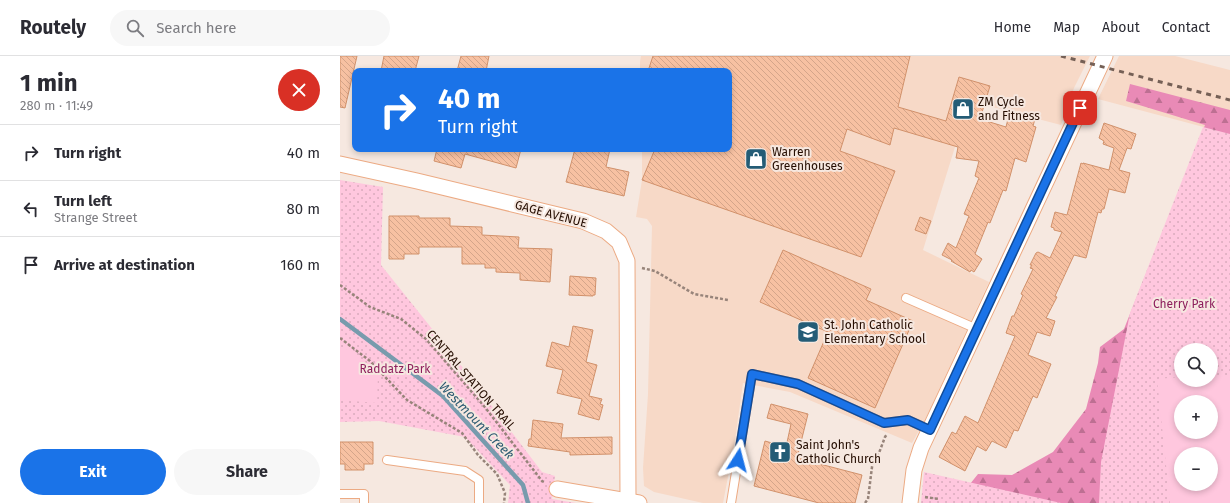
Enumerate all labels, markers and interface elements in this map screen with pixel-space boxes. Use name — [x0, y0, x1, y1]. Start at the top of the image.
search box — [110, 10, 390, 46]
text: Routely — [20, 16, 86, 39]
icon: search — [124, 17, 146, 39]
text: Search here — [156, 19, 236, 37]
text: Home — [994, 19, 1031, 36]
text: Map — [1053, 19, 1080, 36]
text: About — [1102, 19, 1140, 36]
text: Contact — [1162, 19, 1210, 36]
text: 1 min — [20, 69, 78, 97]
button: close — [278, 69, 320, 111]
text: 40 m — [438, 82, 501, 115]
icon: right — [372, 84, 424, 136]
pin — [1063, 91, 1097, 125]
place label: ZM Cycle and Fitness — [978, 95, 1040, 123]
shop icon: ZM Cycle and Fitness — [950, 96, 976, 122]
icon: arrive — [1069, 97, 1091, 119]
text: 280 m · 11:49 — [20, 98, 93, 113]
text: Turn right — [438, 116, 518, 138]
icon: right — [20, 142, 42, 164]
text: Turn right — [54, 144, 121, 162]
text: 40 m — [287, 144, 320, 162]
place label: Warren Greenhouses — [772, 145, 843, 173]
shop icon: Warren Greenhouses — [743, 146, 769, 172]
text: Turn left — [54, 192, 112, 210]
icon: left — [20, 198, 42, 220]
street label: GAGE AVENUE — [514, 198, 588, 230]
text: 80 m — [287, 200, 320, 218]
text: Strange Street — [54, 210, 137, 225]
icon: arrive — [20, 254, 42, 276]
text: Arrive at destination — [54, 256, 195, 274]
text: 160 m — [280, 256, 320, 274]
park label: Cherry Park — [1153, 297, 1216, 311]
place label: St. John Catholic Elementary School — [824, 318, 926, 346]
school or university icon: St. John Catholic Elementary School — [795, 319, 821, 345]
street label: CENTRAL STATION TRAIL — [424, 327, 518, 433]
map controls — [1174, 343, 1218, 491]
button: search — [1174, 343, 1218, 387]
park label: Raddatz Park — [360, 362, 431, 376]
water label: Westmount Creek — [436, 379, 517, 462]
button: + — [1174, 395, 1218, 439]
place label: Saint John's Catholic Church — [796, 438, 881, 466]
position arrow — [717, 439, 759, 481]
church icon: Saint John's Catholic Church — [767, 439, 793, 465]
button: − — [1174, 447, 1218, 491]
button: Exit — [20, 449, 166, 495]
button: Share — [174, 449, 320, 495]

